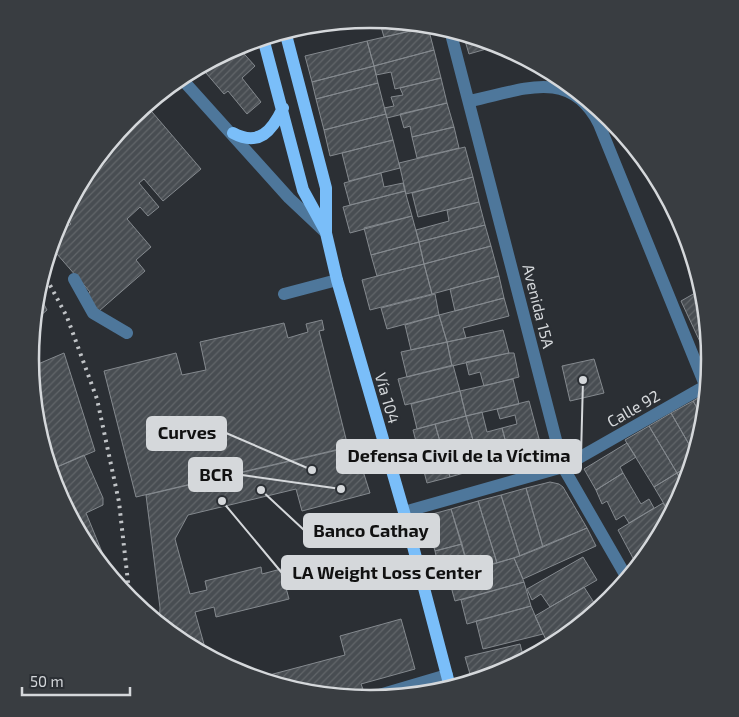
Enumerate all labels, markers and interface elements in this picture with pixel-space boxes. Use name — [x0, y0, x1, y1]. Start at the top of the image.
street label: Avenida 15A — [519, 262, 559, 350]
street label: Vía 104 — [372, 370, 404, 426]
street label: Calle 92 — [603, 385, 663, 431]
callout: Curves — [147, 417, 226, 450]
text: Curves — [158, 421, 216, 443]
callout: Defensa Civil de la Víctima — [337, 440, 581, 473]
text: Defensa Civil de la Víctima — [348, 444, 570, 466]
callout: BCR — [189, 458, 242, 491]
text: BCR — [199, 463, 233, 485]
callout: Banco Cathay — [304, 514, 439, 547]
text: Banco Cathay — [313, 519, 430, 541]
callout: LA Weight Loss Center — [282, 556, 492, 589]
text: LA Weight Loss Center — [292, 561, 482, 583]
scale bar — [22, 664, 130, 696]
text: 50 m — [30, 672, 64, 690]

